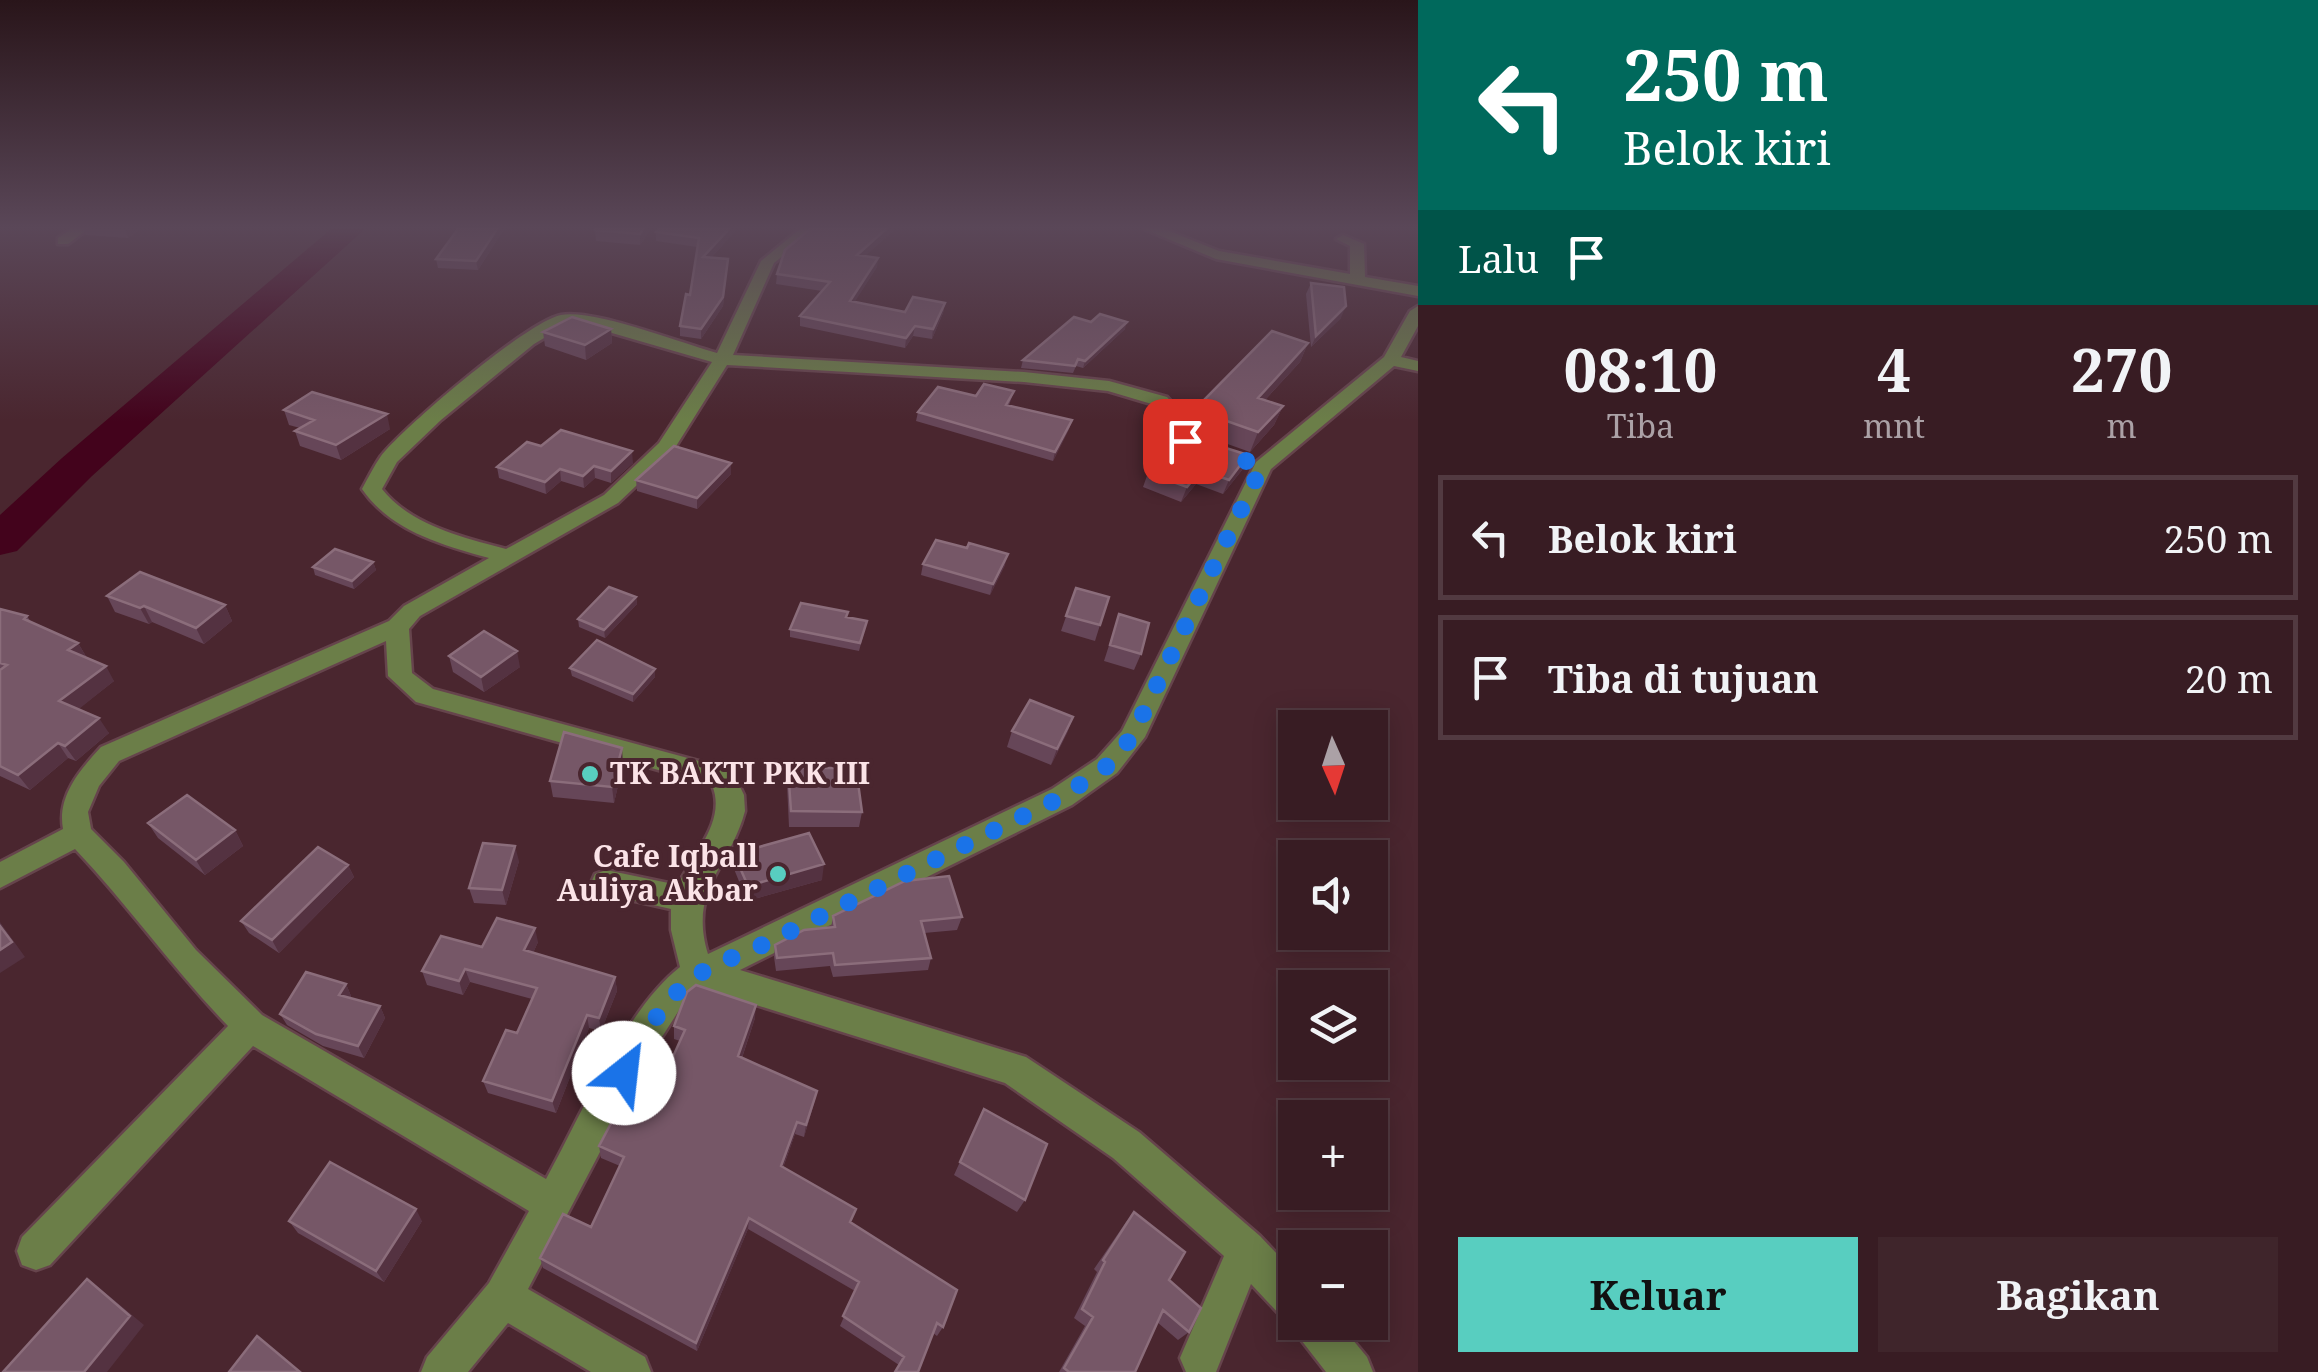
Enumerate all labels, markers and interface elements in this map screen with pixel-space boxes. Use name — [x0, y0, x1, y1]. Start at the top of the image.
text: 250 m — [1623, 26, 1829, 122]
icon: left — [1458, 40, 1588, 170]
text: Belok kiri — [1623, 117, 1831, 178]
icon: arrive — [1559, 230, 1614, 285]
text: Lalu — [1458, 232, 1539, 284]
text: 08:10 — [1564, 328, 1717, 410]
text: 4 — [1877, 328, 1911, 410]
text: 270 — [2071, 328, 2172, 410]
pin — [1143, 399, 1228, 484]
text: Tiba — [1607, 404, 1674, 447]
text: mnt — [1863, 404, 1925, 447]
text: m — [2106, 404, 2137, 447]
icon: arrive — [1158, 414, 1213, 469]
icon: left — [1463, 510, 1518, 565]
text: Belok kiri — [1548, 512, 1737, 564]
text: 250 m — [2163, 512, 2273, 564]
icon: arrive — [1463, 650, 1518, 705]
text: Tiba di tujuan — [1548, 652, 1819, 704]
text: 20 m — [2185, 652, 2273, 704]
north arrow — [1278, 710, 1388, 820]
map controls — [1278, 710, 1388, 1340]
place label: TK BAKTI PKK III — [610, 752, 870, 793]
marker: TK BAKTI PKK III — [579, 763, 601, 785]
place label: Cafe Iqball Auliya Akbar — [557, 835, 758, 910]
button: sound — [1278, 840, 1388, 950]
marker: Cafe Iqball Auliya Akbar — [767, 863, 789, 885]
button: layers — [1278, 970, 1388, 1080]
position arrow — [572, 1021, 676, 1125]
button: + — [1278, 1100, 1388, 1210]
button: − — [1278, 1230, 1388, 1340]
button: Keluar — [1458, 1237, 1858, 1352]
button: Bagikan — [1878, 1237, 2278, 1352]

